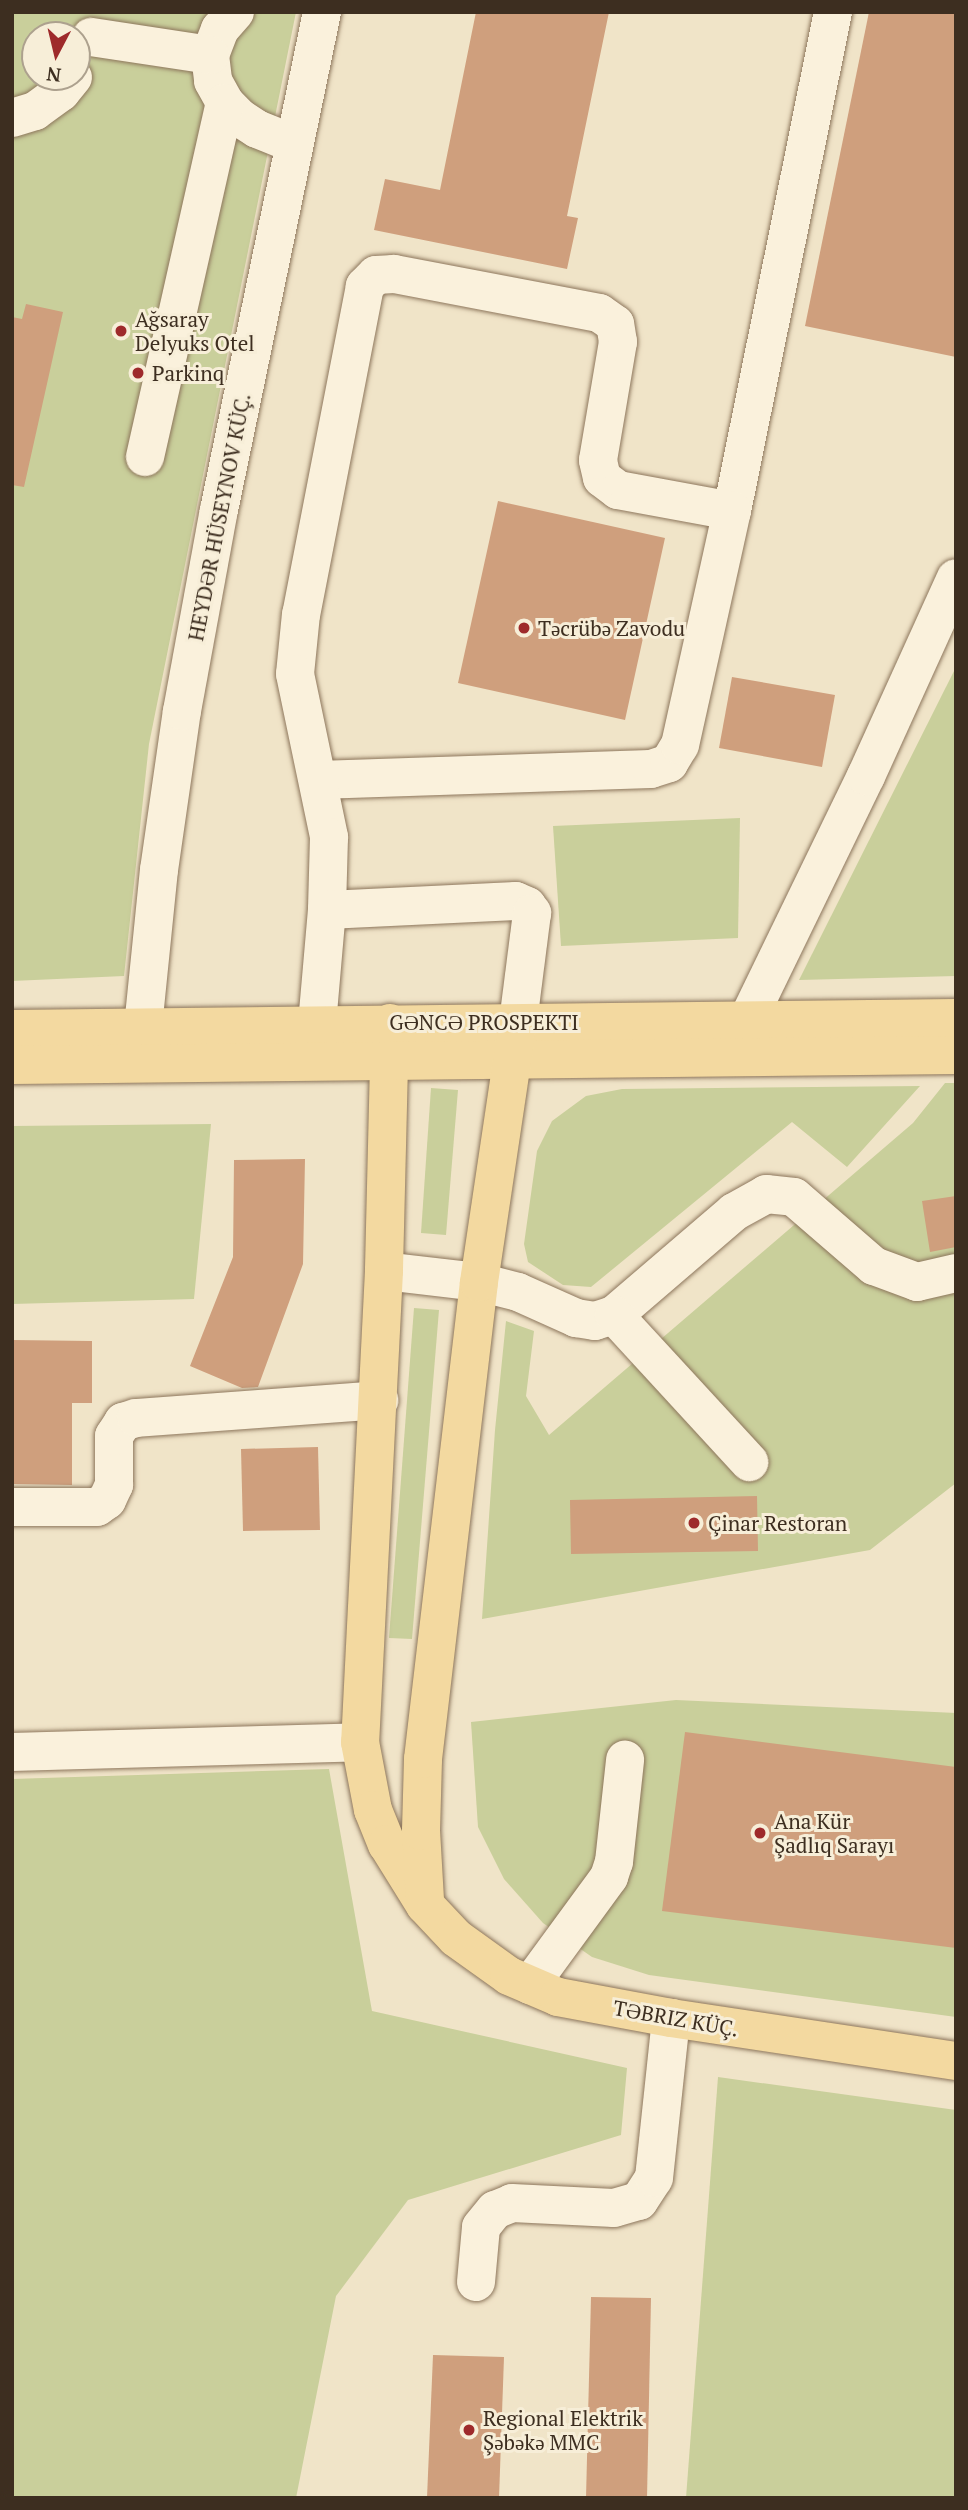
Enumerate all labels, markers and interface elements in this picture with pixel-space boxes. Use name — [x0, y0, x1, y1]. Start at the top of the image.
north arrow — [21, 21, 91, 91]
text: N — [45, 62, 62, 89]
place label: Ağsaray Delyuks Otel — [135, 306, 255, 356]
marker: Ağsaray Delyuks Otel — [113, 323, 129, 339]
place label: Parkinq — [152, 360, 224, 386]
marker: Parkinq — [130, 365, 146, 381]
street label: HEYDƏR HÜSEYNOV KÜÇ. — [183, 391, 255, 643]
place label: Təcrübə Zavodu — [538, 615, 685, 641]
marker: Təcrübə Zavodu — [516, 620, 532, 636]
street label: GƏNCƏ PROSPEKTI — [389, 1009, 579, 1035]
place label: Çinar Restoran — [708, 1510, 847, 1536]
marker: Çinar Restoran — [686, 1515, 702, 1531]
place label: Ana Kür Şadlıq Sarayı — [774, 1808, 894, 1858]
marker: Ana Kür Şadlıq Sarayı — [752, 1825, 768, 1841]
street label: TƏBRIZ KÜÇ. — [611, 1995, 741, 2041]
place label: Regional Elektrik Şəbəkə MMC — [483, 2405, 643, 2455]
marker: Regional Elektrik Şəbəkə MMC — [461, 2422, 477, 2438]

